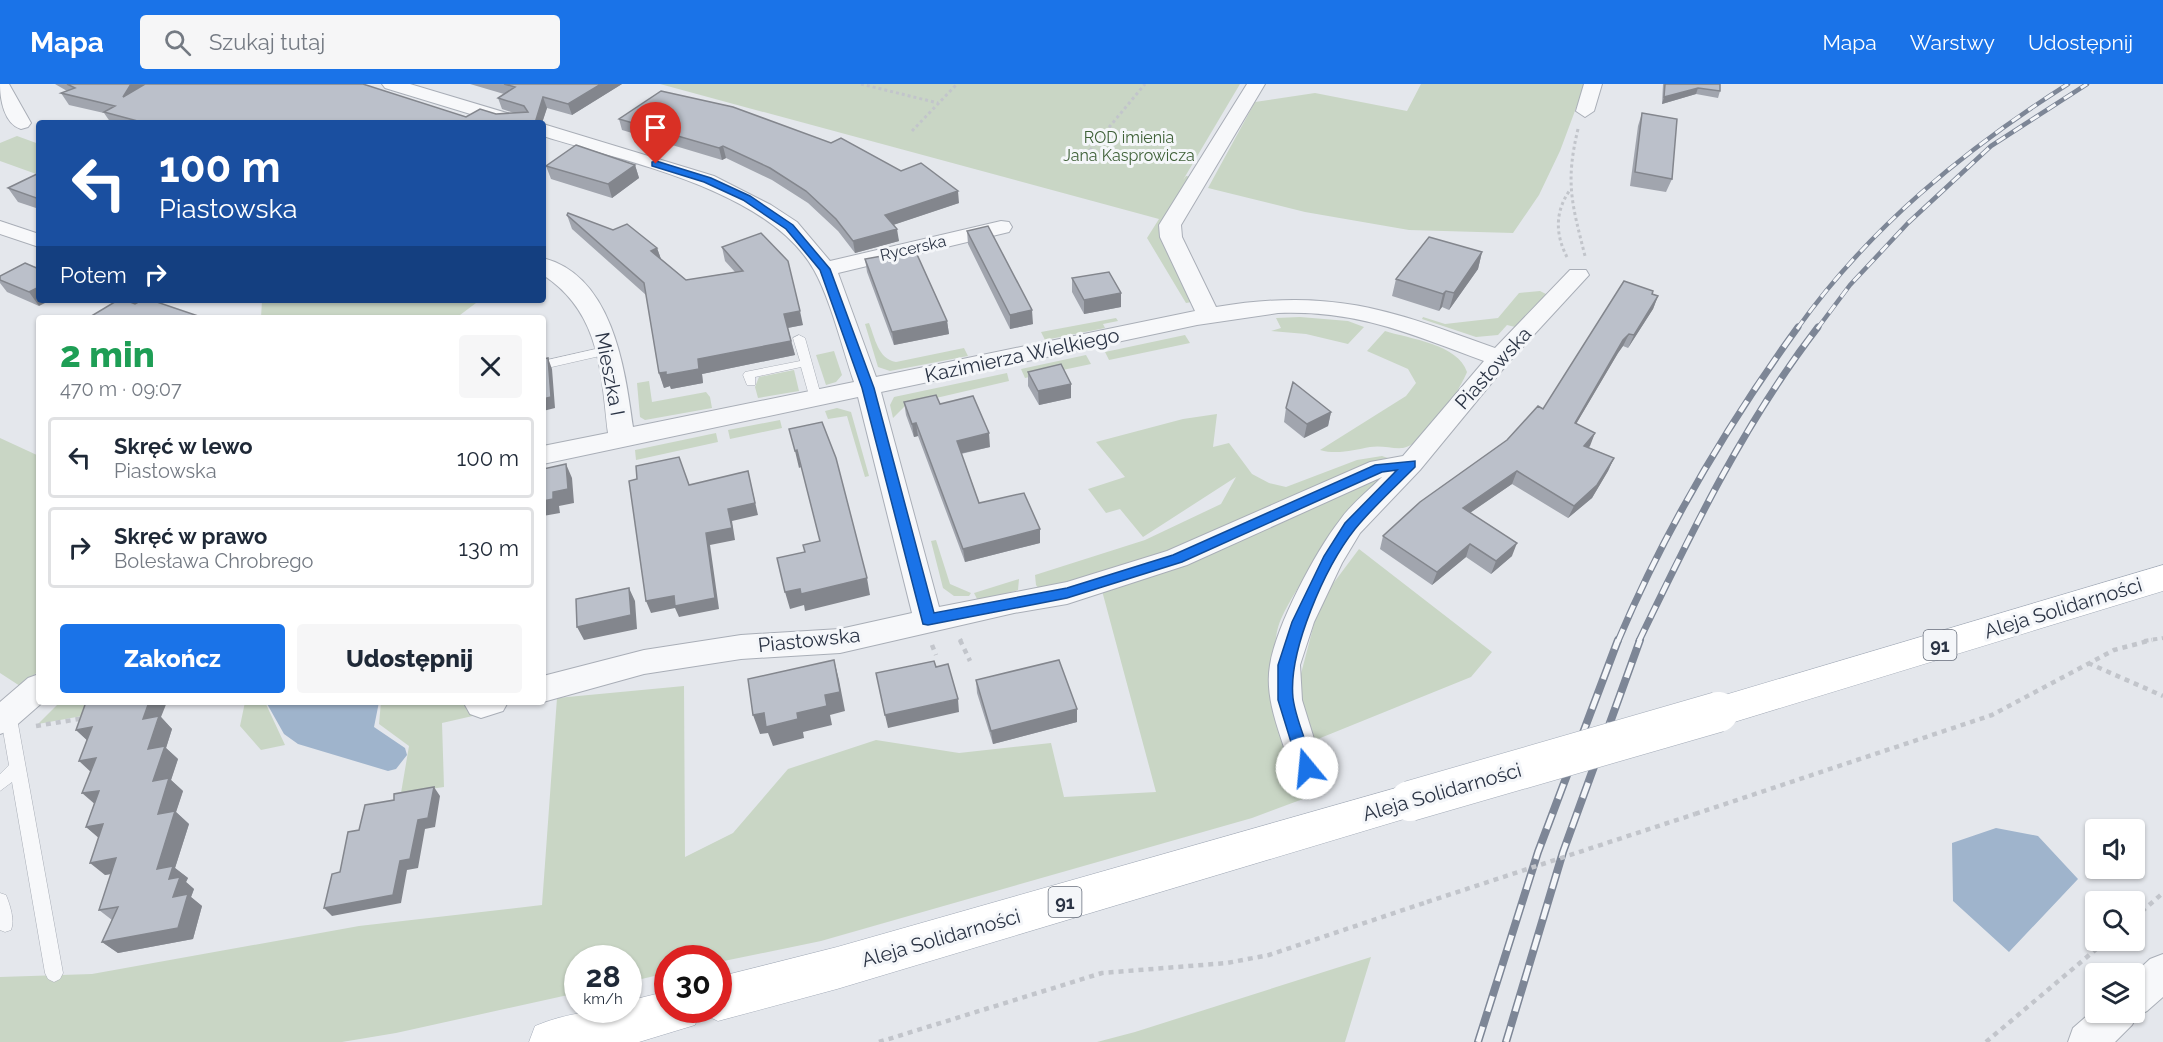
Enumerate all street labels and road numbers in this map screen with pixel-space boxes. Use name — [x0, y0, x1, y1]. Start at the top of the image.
street label: Rycerska — [878, 231, 948, 265]
street label: Piastowska — [1450, 322, 1536, 414]
street label: Kazimierza Wielkiego — [923, 323, 1121, 387]
street label: Mieszka I — [590, 330, 630, 418]
street label: Aleja Solidarności — [1981, 573, 2145, 643]
street label: Piastowska — [757, 623, 861, 657]
road number: 91 — [1924, 630, 1956, 660]
street label: Aleja Solidarności — [1360, 758, 1524, 826]
road number: 91 — [1048, 887, 1082, 917]
street label: Aleja Solidarności — [859, 904, 1023, 972]

